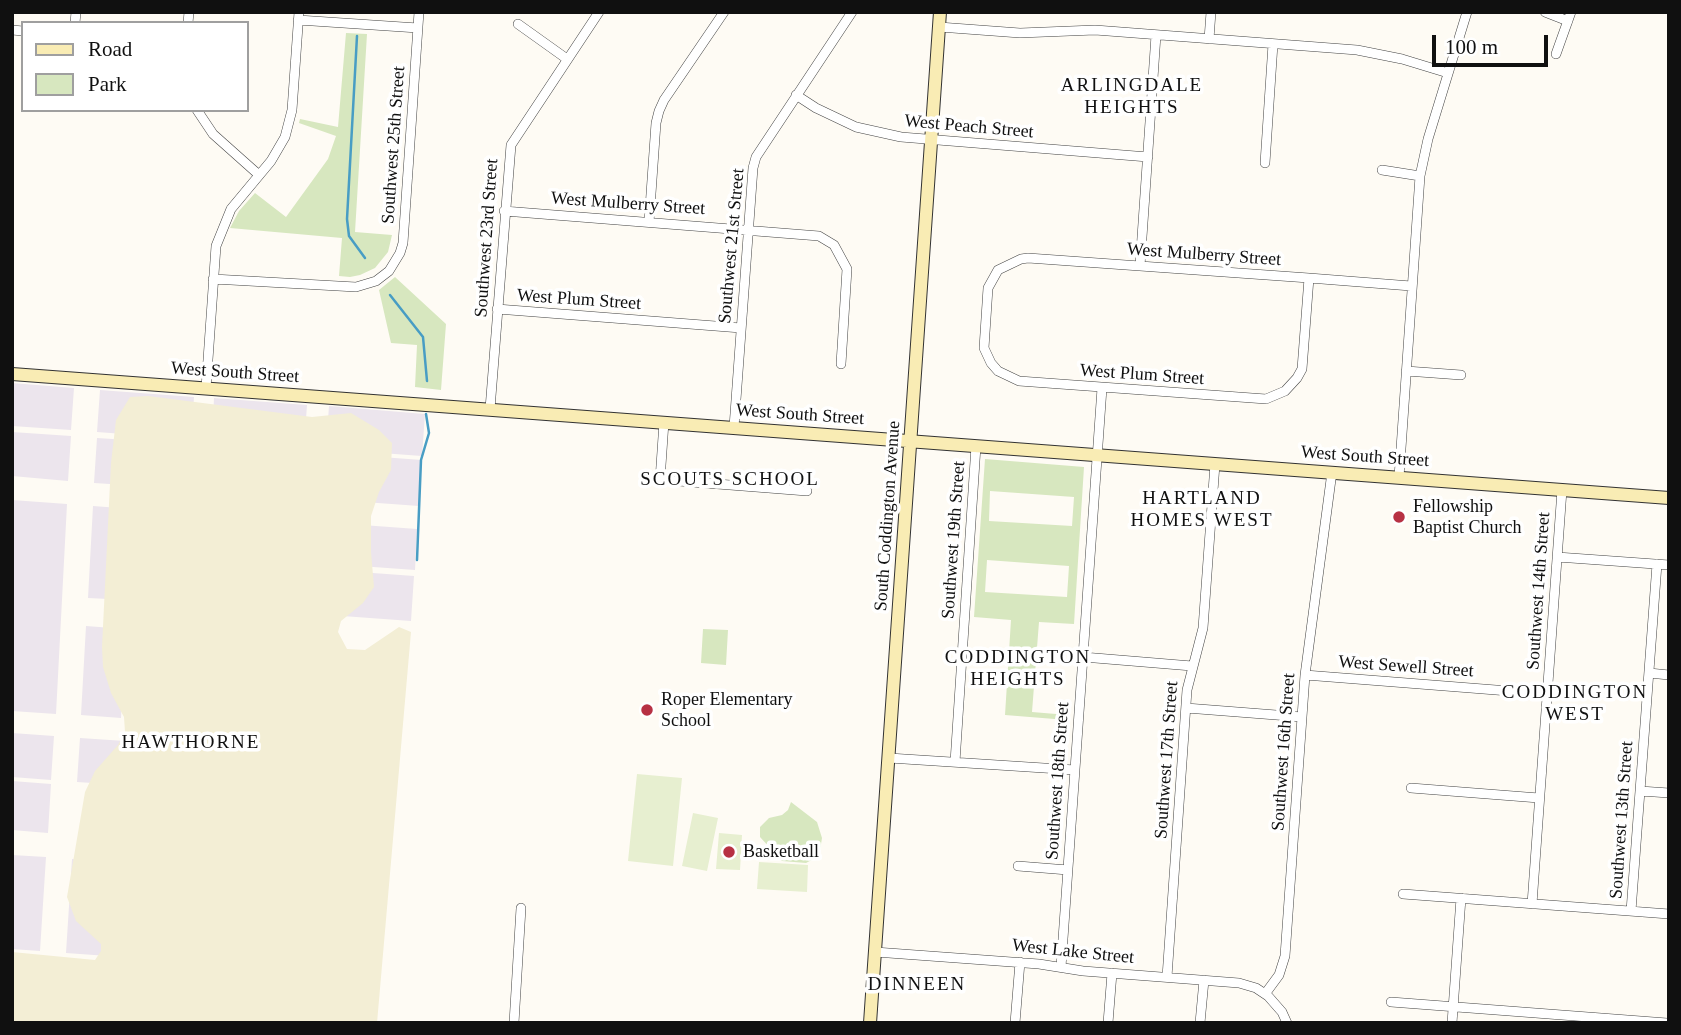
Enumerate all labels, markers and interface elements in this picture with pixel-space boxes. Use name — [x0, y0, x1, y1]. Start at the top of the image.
legend — [21, 21, 248, 112]
scale bar — [1436, 21, 1552, 65]
text: 100 m — [1445, 35, 1498, 59]
text: Road — [88, 37, 132, 61]
street label: Southwest 25th Street — [378, 65, 410, 225]
text: Park — [88, 72, 127, 96]
district label: ARLINGDALE HEIGHTS — [1062, 75, 1202, 119]
street label: West Peach Street — [904, 111, 1034, 143]
street label: Southwest 23rd Street — [471, 158, 503, 318]
street label: Southwest 21st Street — [714, 167, 750, 325]
street label: West Mulberry Street — [550, 188, 706, 220]
street label: West Mulberry Street — [1126, 239, 1282, 271]
street label: West Plum Street — [516, 285, 642, 315]
street label: West South Street — [170, 358, 300, 388]
street label: West Plum Street — [1079, 360, 1205, 390]
street label: West South Street — [735, 400, 865, 430]
street label: South Coddington Avenue — [871, 420, 905, 612]
street label: West South Street — [1300, 442, 1430, 472]
street label: Southwest 19th Street — [938, 460, 970, 620]
district label: SCOUTS SCHOOL — [642, 469, 818, 491]
district label: HARTLAND HOMES WEST — [1132, 488, 1272, 532]
place label: Fellowship Baptist Church — [1413, 496, 1521, 538]
marker: Fellowship Baptist Church — [1391, 509, 1407, 525]
street label: Southwest 14th Street — [1523, 511, 1555, 671]
district label: CODDINGTON HEIGHTS — [946, 647, 1090, 691]
street label: West Sewell Street — [1338, 651, 1474, 683]
street label: Southwest 16th Street — [1268, 672, 1300, 832]
street label: Southwest 17th Street — [1151, 680, 1183, 840]
district label: CODDINGTON WEST — [1503, 682, 1647, 726]
place label: Roper Elementary School — [661, 689, 792, 732]
street label: Southwest 18th Street — [1042, 701, 1074, 861]
marker: Roper Elementary School — [639, 702, 655, 718]
district label: HAWTHORNE — [123, 732, 259, 754]
street label: Southwest 13th Street — [1606, 740, 1638, 900]
place label: Basketball — [743, 841, 819, 863]
marker: Basketball — [721, 844, 737, 860]
street label: West Lake Street — [1011, 935, 1135, 969]
district label: DINNEEN — [869, 974, 965, 996]

